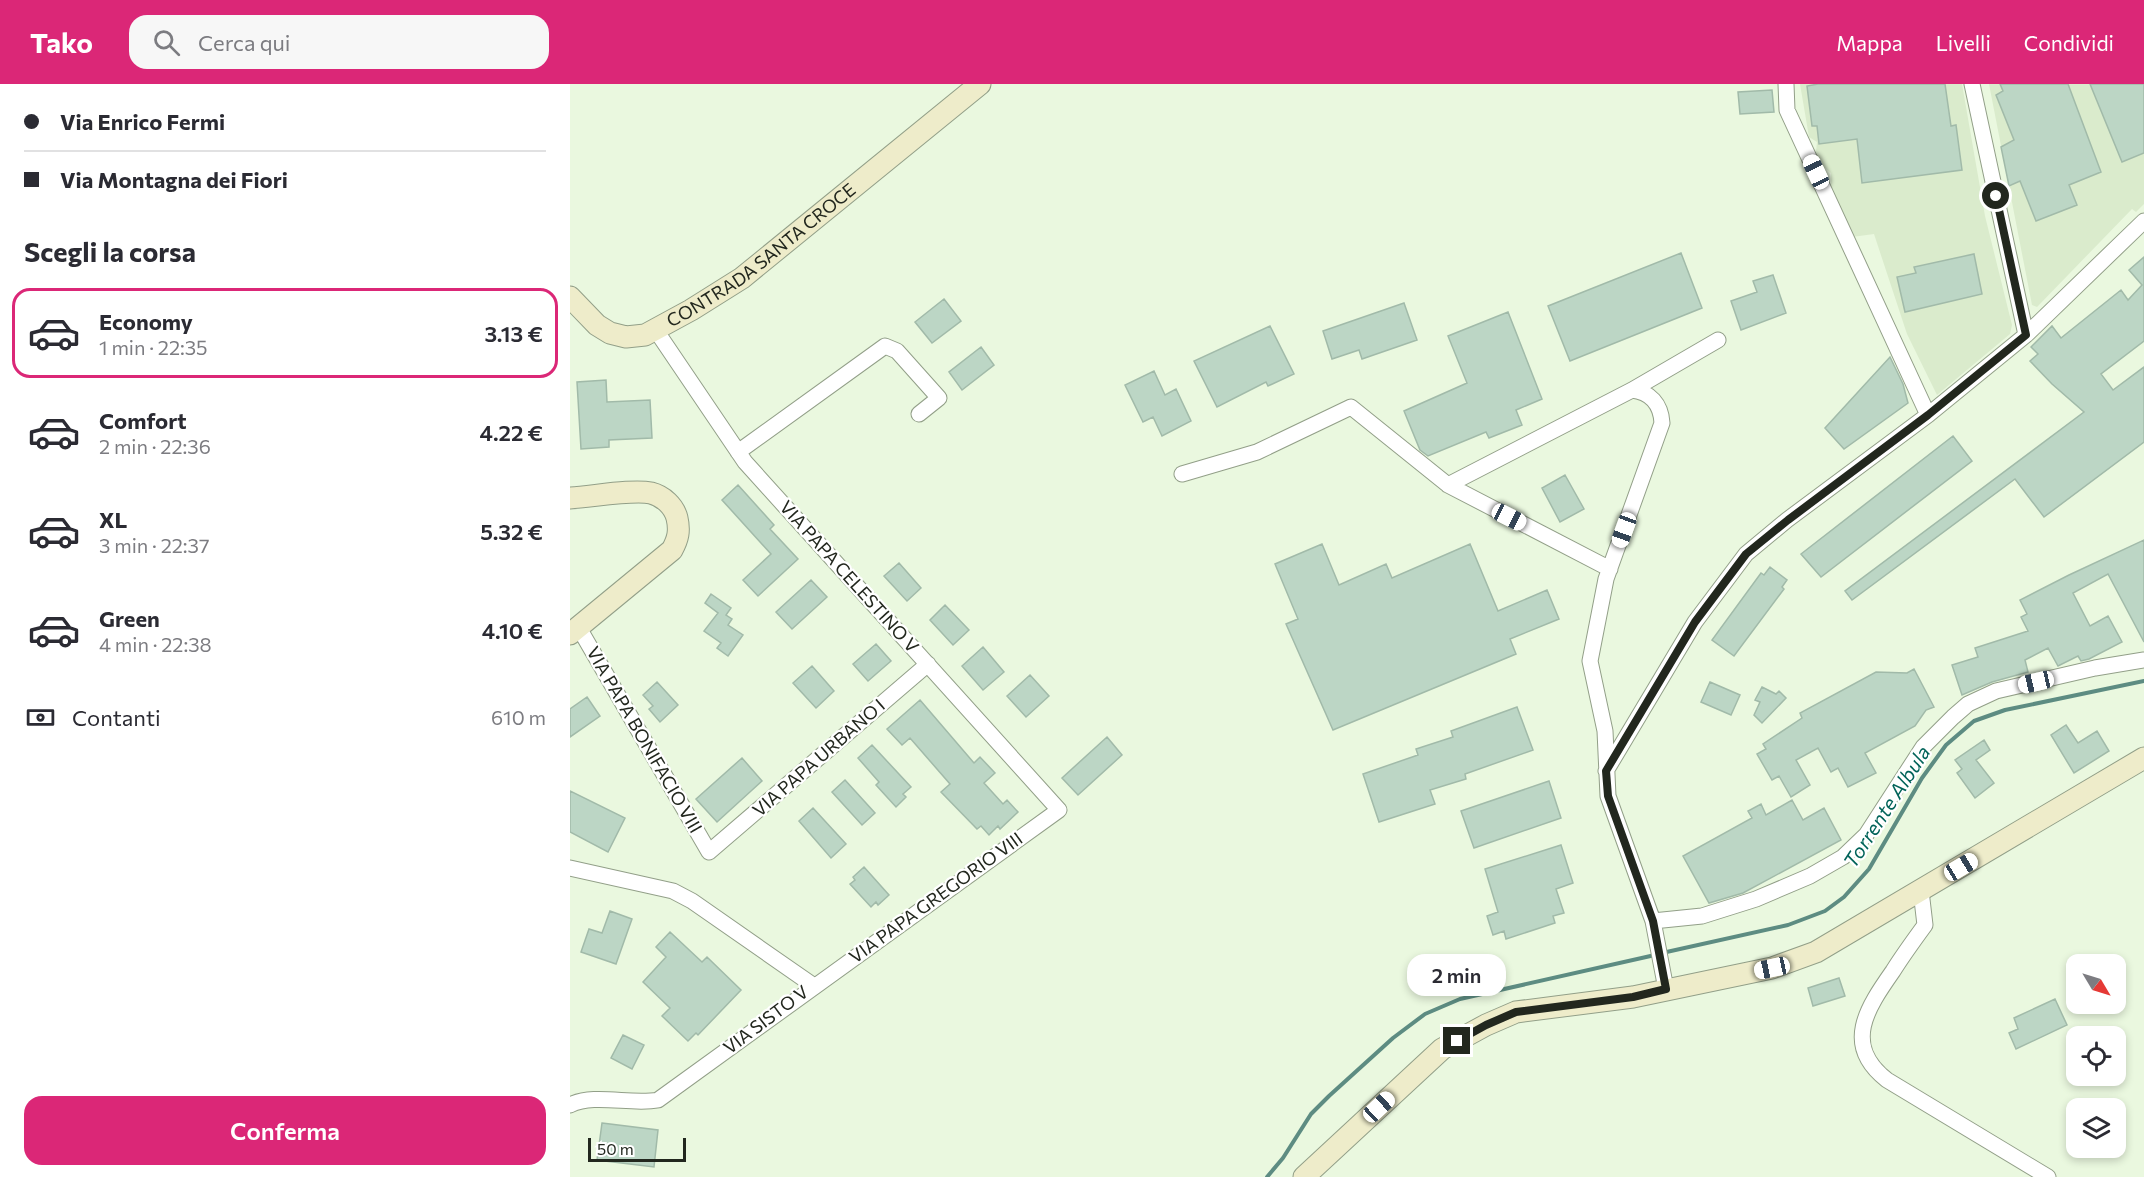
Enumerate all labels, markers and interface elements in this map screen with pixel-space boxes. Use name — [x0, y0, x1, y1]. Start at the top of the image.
search box — [129, 15, 549, 69]
text: Tako — [30, 25, 93, 59]
icon: search — [150, 26, 183, 59]
text: Cerca qui — [198, 29, 290, 56]
text: Mappa — [1836, 30, 1903, 55]
text: Livelli — [1936, 30, 1991, 55]
text: Condividi — [2024, 30, 2114, 55]
text: Via Enrico Fermi — [60, 108, 225, 135]
car — [1800, 152, 1832, 192]
text: Via Montagna dei Fiori — [60, 166, 288, 193]
street label: CONTRADA SANTA CROCE — [663, 178, 860, 331]
route start — [1982, 182, 2009, 209]
text: Scegli la corsa — [24, 235, 196, 268]
icon: car — [27, 306, 81, 360]
text: Economy — [99, 308, 193, 335]
text: 3.13 € — [484, 320, 543, 347]
text: 1 min · 22:35 — [99, 335, 208, 359]
icon: car — [27, 405, 81, 459]
text: Comfort — [99, 407, 187, 434]
text: 4.22 € — [480, 419, 543, 446]
text: 2 min · 22:36 — [99, 434, 211, 458]
street label: VIA PAPA CELESTINO V — [776, 496, 924, 657]
car — [1489, 501, 1529, 533]
icon: car — [27, 504, 81, 558]
text: XL — [99, 506, 127, 533]
car — [1609, 510, 1639, 550]
text: 5.32 € — [480, 518, 543, 545]
text: 3 min · 22:37 — [99, 533, 209, 557]
icon: car — [27, 603, 81, 657]
text: Green — [99, 605, 160, 632]
text: 4.10 € — [482, 617, 543, 644]
text: 4 min · 22:38 — [99, 632, 212, 656]
street label: VIA PAPA BONIFACIO VIII — [582, 642, 707, 837]
car — [2016, 669, 2056, 695]
street label: VIA PAPA URBANO I — [748, 694, 889, 821]
icon: cash — [24, 701, 57, 734]
text: Contanti — [72, 704, 161, 731]
text: 610 m — [491, 705, 546, 729]
water label: Torrente Albula — [1838, 741, 1935, 872]
street label: VIA PAPA GREGORIO VIII — [844, 827, 1026, 967]
car — [1941, 850, 1981, 884]
callout: 2 min — [1408, 954, 1506, 996]
north arrow — [2066, 954, 2126, 1014]
map controls — [2066, 954, 2126, 1158]
car — [1753, 955, 1791, 981]
text: 2 min — [1432, 963, 1481, 987]
street label: VIA SISTO V — [719, 980, 812, 1058]
button: locate — [2066, 1026, 2126, 1086]
route end — [1443, 1027, 1470, 1054]
car — [1360, 1088, 1398, 1126]
button: Conferma — [24, 1096, 546, 1165]
button: layers — [2066, 1098, 2126, 1158]
scale bar — [588, 1135, 686, 1162]
text: 50 m — [597, 1139, 634, 1158]

